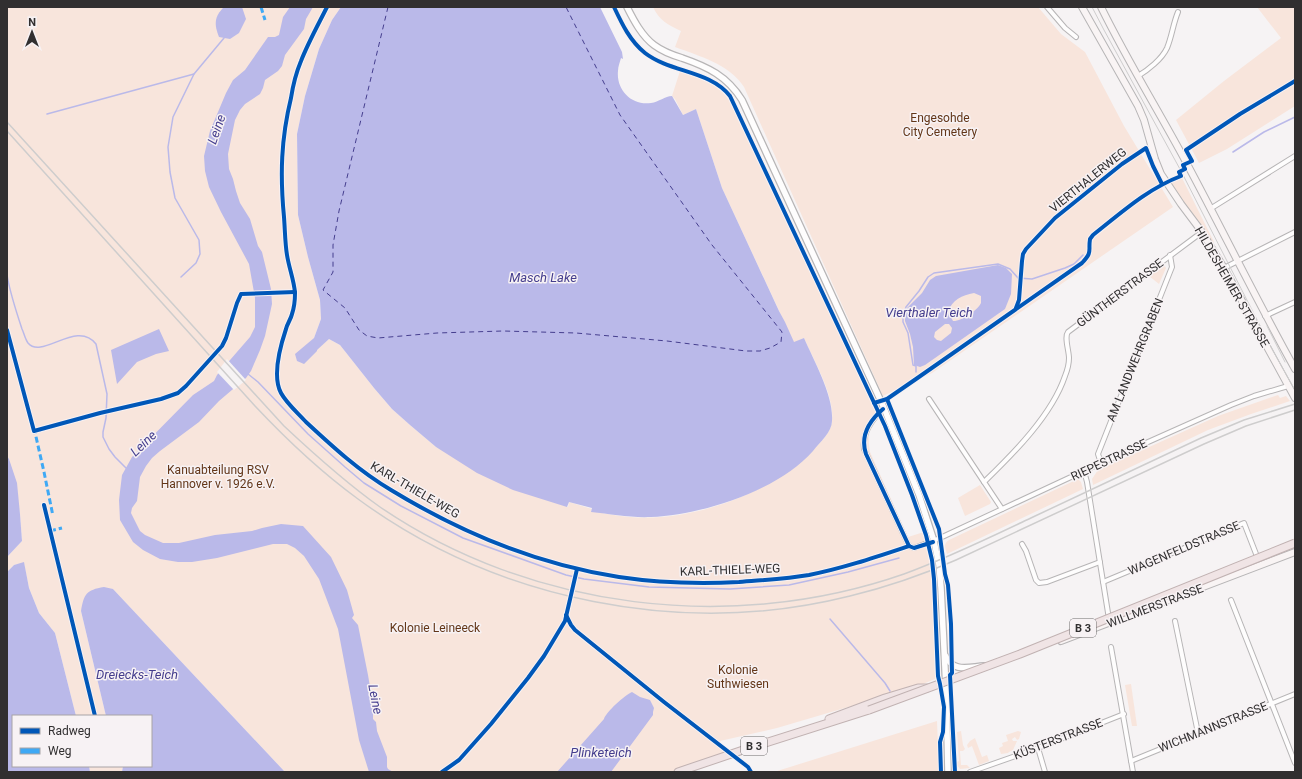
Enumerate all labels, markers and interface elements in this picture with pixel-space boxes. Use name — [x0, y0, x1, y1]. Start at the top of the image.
north arrow — [12, 12, 52, 52]
text: N — [28, 16, 36, 29]
park label: Engesohde City Cemetery — [903, 111, 978, 139]
water label: Leine — [204, 112, 229, 146]
street label: VIERTHALERWEG — [1047, 145, 1129, 215]
street label: HILDESHEIMER STRASSE — [1192, 224, 1272, 350]
street label: GÜNTHERSTRASSE — [1073, 255, 1166, 330]
water label: Masch Lake — [509, 270, 577, 285]
street label: AM LANDWEHRGRABEN — [1104, 296, 1166, 424]
water label: Vierthaler Teich — [885, 305, 973, 320]
water label: Leine — [127, 427, 160, 459]
street label: RIEPESTRASSE — [1069, 436, 1149, 484]
street label: KARL-THIELE-WEG — [368, 459, 462, 521]
park label: Kanuabteilung RSV Hannover v. 1926 e.V. — [161, 463, 275, 491]
street label: WAGENFELDSTRASSE — [1126, 518, 1242, 578]
street label: KARL-THIELE-WEG — [679, 561, 781, 579]
street label: WILLMERSTRASSE — [1105, 581, 1205, 631]
road number: B 3 — [1070, 619, 1096, 637]
park label: Kolonie Leineeck — [390, 621, 481, 635]
park label: Kolonie Suthwiesen — [707, 663, 769, 691]
water label: Dreiecks-Teich — [96, 667, 178, 682]
water label: Leine — [365, 683, 386, 716]
street label: WICHMANNSTRASSE — [1156, 699, 1270, 755]
legend — [12, 715, 152, 767]
street label: KÜSTERSTRASSE — [1011, 715, 1105, 762]
text: Radweg — [48, 724, 91, 738]
road number: B 3 — [741, 737, 767, 755]
text: Weg — [48, 744, 72, 758]
water label: Plinketeich — [570, 745, 632, 760]

